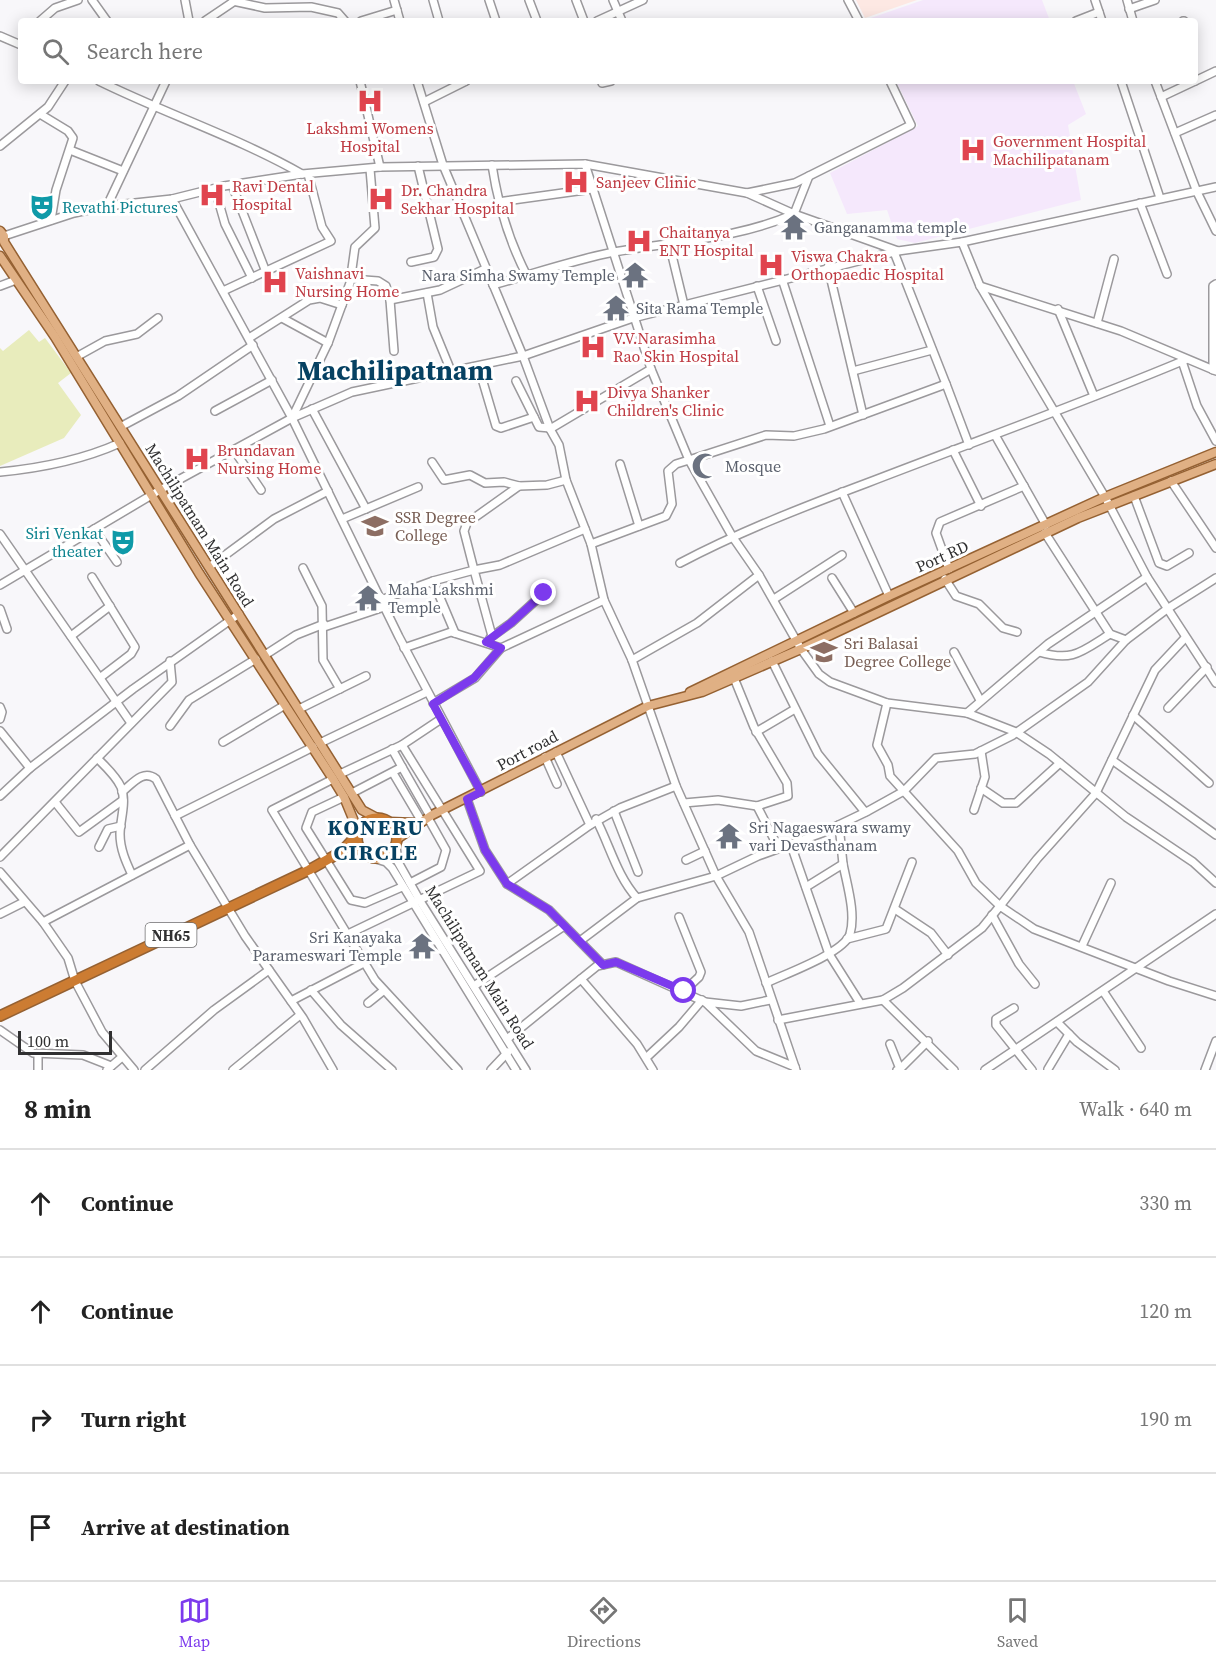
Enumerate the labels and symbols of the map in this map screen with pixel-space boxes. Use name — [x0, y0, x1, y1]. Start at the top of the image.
hospital icon: Lakshmi Womens Hospital — [355, 86, 385, 116]
place label: Lakshmi Womens Hospital — [306, 117, 434, 157]
place label: Government Hospital Machilipatanam — [993, 130, 1146, 170]
hospital icon: Government Hospital Machilipatanam — [958, 135, 988, 165]
hospital icon: Sanjeev Clinic — [561, 167, 591, 197]
place label: Sanjeev Clinic — [596, 171, 696, 193]
place label: Ravi Dental Hospital — [232, 175, 314, 215]
place label: Dr. Chandra Sekhar Hospital — [401, 179, 514, 219]
hospital icon: Ravi Dental Hospital — [197, 180, 227, 210]
hospital icon: Dr. Chandra Sekhar Hospital — [366, 184, 396, 214]
theatre icon: Revathi Pictures — [27, 192, 57, 222]
place label: Revathi Pictures — [62, 196, 178, 218]
temple icon: Ganganamma temple — [779, 212, 809, 242]
place label: Ganganamma temple — [814, 216, 967, 238]
place label: Chaitanya ENT Hospital — [659, 221, 754, 261]
hospital icon: Chaitanya ENT Hospital — [624, 226, 654, 256]
place label: Viswa Chakra Orthopaedic Hospital — [791, 245, 944, 285]
hospital icon: Viswa Chakra Orthopaedic Hospital — [756, 250, 786, 280]
temple icon: Nara Simha Swamy Temple — [620, 260, 650, 290]
place label: Vaishnavi Nursing Home — [295, 262, 399, 302]
place label: Nara Simha Swamy Temple — [422, 264, 615, 286]
hospital icon: Vaishnavi Nursing Home — [260, 267, 290, 297]
temple icon: Sita Rama Temple — [601, 293, 631, 323]
place label: Sita Rama Temple — [636, 297, 763, 319]
place label: V.V.Narasimha Rao Skin Hospital — [613, 327, 739, 367]
hospital icon: V.V.Narasimha Rao Skin Hospital — [578, 332, 608, 362]
district label: Machilipatnam — [297, 351, 493, 389]
place label: Divya Shanker Children's Clinic — [607, 381, 724, 421]
hospital icon: Divya Shanker Children's Clinic — [572, 386, 602, 416]
street label: Machilipatnam Main Road — [141, 439, 259, 611]
place label: Brundavan Nursing Home — [217, 439, 321, 479]
hospital icon: Brundavan Nursing Home — [182, 444, 212, 474]
mosque icon: Mosque — [690, 451, 720, 481]
place label: Mosque — [725, 455, 781, 477]
place label: SSR Degree College — [395, 506, 476, 546]
school or university icon: SSR Degree College — [360, 511, 390, 541]
place label: Siri Venkat theater — [26, 522, 104, 562]
theatre icon: Siri Venkat theater — [108, 527, 138, 557]
street label: Port RD — [912, 535, 972, 577]
place label: Maha Lakshmi Temple — [388, 578, 494, 618]
route end — [530, 579, 556, 605]
temple icon: Maha Lakshmi Temple — [353, 583, 383, 613]
place label: Sri Balasai Degree College — [844, 632, 951, 672]
school or university icon: Sri Balasai Degree College — [809, 637, 839, 667]
street label: Port road — [492, 725, 562, 775]
district label: KONERU CIRCLE — [327, 812, 425, 867]
place label: Sri Nagaeswara swamy vari Devasthanam — [749, 816, 912, 856]
temple icon: Sri Nagaeswara swamy vari Devasthanam — [714, 821, 744, 851]
street label: Machilipatnam Main Road — [421, 881, 539, 1053]
road number: NH65 — [146, 923, 196, 947]
place label: Sri Kanayaka Parameswari Temple — [252, 926, 403, 966]
temple icon: Sri Kanayaka Parameswari Temple — [407, 931, 437, 961]
route start — [670, 977, 696, 1003]
scale bar — [18, 1028, 112, 1056]

